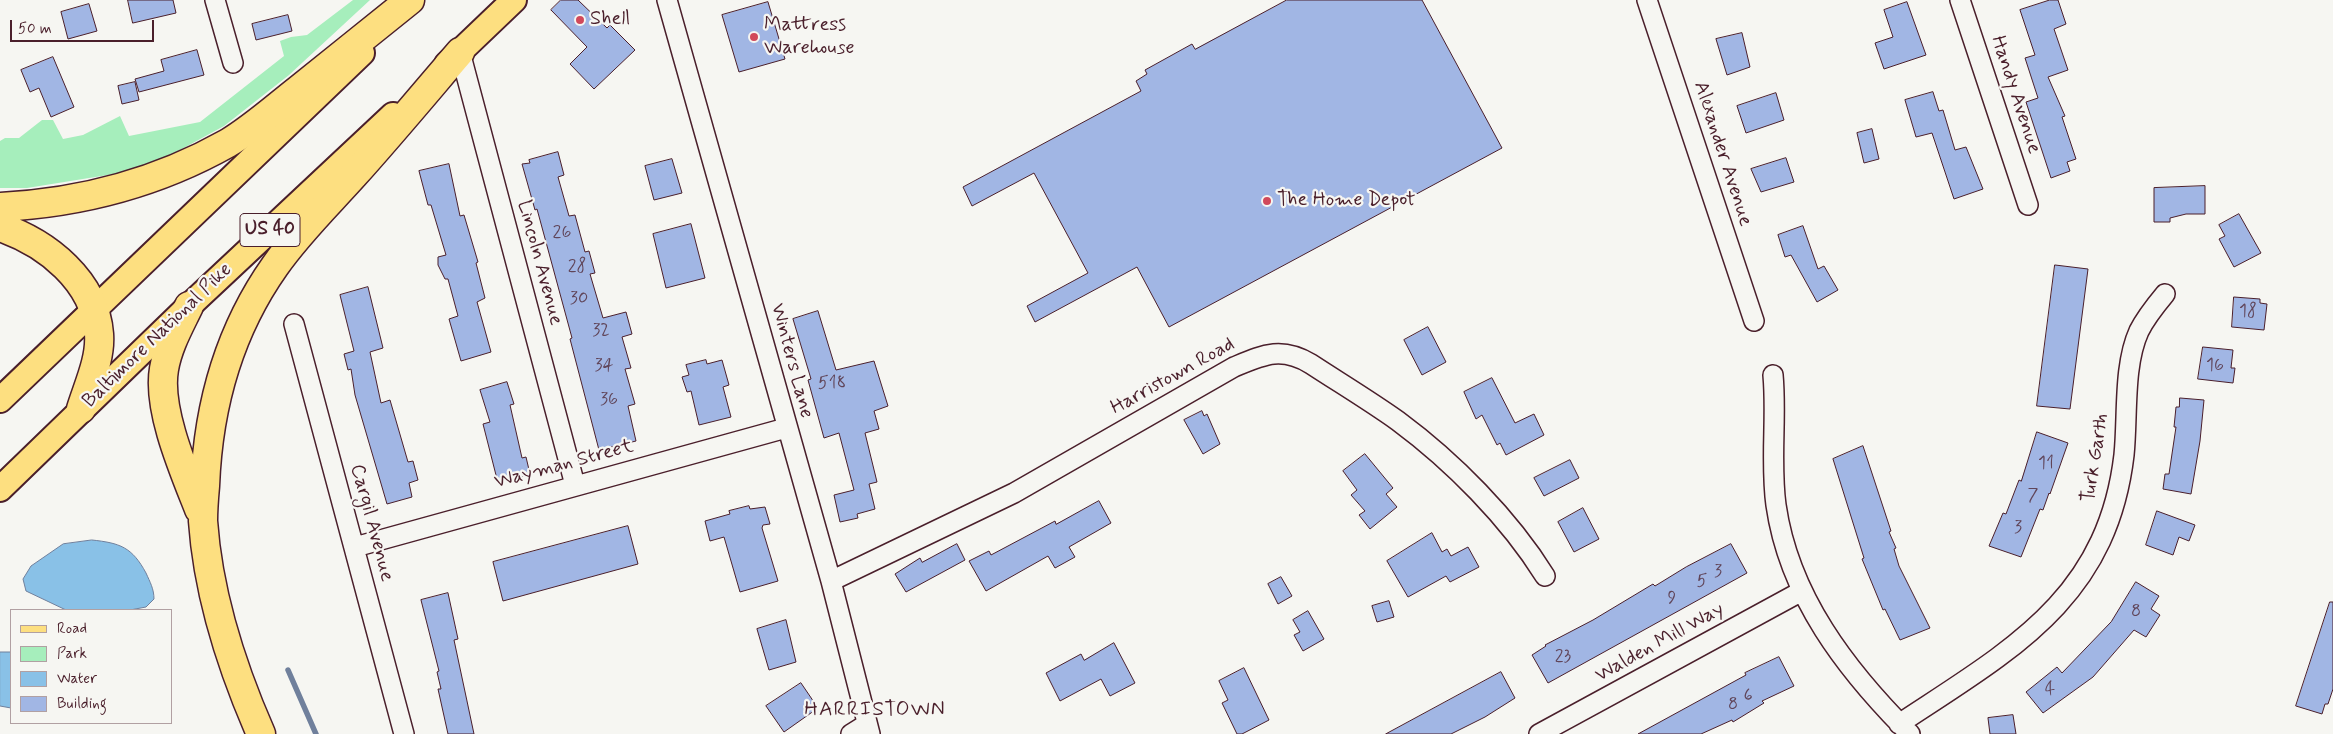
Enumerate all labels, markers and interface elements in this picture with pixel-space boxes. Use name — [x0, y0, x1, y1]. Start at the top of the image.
place label: Shell — [590, 8, 630, 32]
scale bar — [12, 10, 156, 42]
marker: Shell — [574, 14, 586, 26]
place label: Mattress Warehouse — [764, 14, 854, 61]
text: 50 m — [18, 19, 52, 39]
marker: Mattress Warehouse — [748, 31, 760, 43]
street label: Handy Avenue — [1985, 33, 2045, 157]
street label: Alexander Avenue — [1687, 78, 1757, 230]
place label: The Home Depot — [1277, 189, 1415, 213]
marker: The Home Depot — [1261, 195, 1273, 207]
street label: Lincoln Avenue — [511, 198, 567, 328]
road number: US 40 — [240, 214, 300, 246]
house number: 26 — [553, 222, 571, 244]
house number: 28 — [568, 256, 586, 278]
street label: Baltimore National Pike — [78, 258, 238, 414]
house number: 30 — [570, 288, 588, 310]
street label: Winters Lane — [764, 301, 818, 421]
house number: 18 — [2239, 301, 2257, 323]
house number: 32 — [592, 320, 610, 342]
street label: Harristown Road — [1107, 333, 1239, 421]
house number: 34 — [594, 355, 614, 377]
house number: 16 — [2206, 355, 2224, 377]
house number: 518 — [818, 373, 846, 395]
house number: 36 — [600, 389, 618, 411]
street label: Turk Garth — [2077, 412, 2115, 504]
street label: Wayman Street — [492, 435, 636, 495]
house number: 11 — [2038, 453, 2054, 475]
street label: Cargil Avenue — [344, 462, 398, 584]
house number: 7 — [2028, 485, 2038, 507]
house number: 3 — [2014, 517, 2022, 539]
house number: 3 — [1714, 561, 1722, 583]
house number: 5 — [1697, 571, 1707, 593]
house number: 9 — [1668, 588, 1676, 610]
street label: Walden Mill Way — [1592, 598, 1728, 688]
house number: 8 — [2131, 601, 2141, 623]
legend — [10, 609, 172, 724]
text: Road — [57, 619, 87, 639]
text: Park — [57, 644, 87, 664]
house number: 23 — [1555, 646, 1571, 668]
text: Water — [57, 669, 97, 689]
house number: 4 — [2045, 679, 2055, 701]
house number: 6 — [1743, 685, 1753, 707]
text: Building — [57, 694, 107, 714]
house number: 8 — [1728, 694, 1738, 716]
district label: HARRISTOWN — [802, 698, 948, 724]

